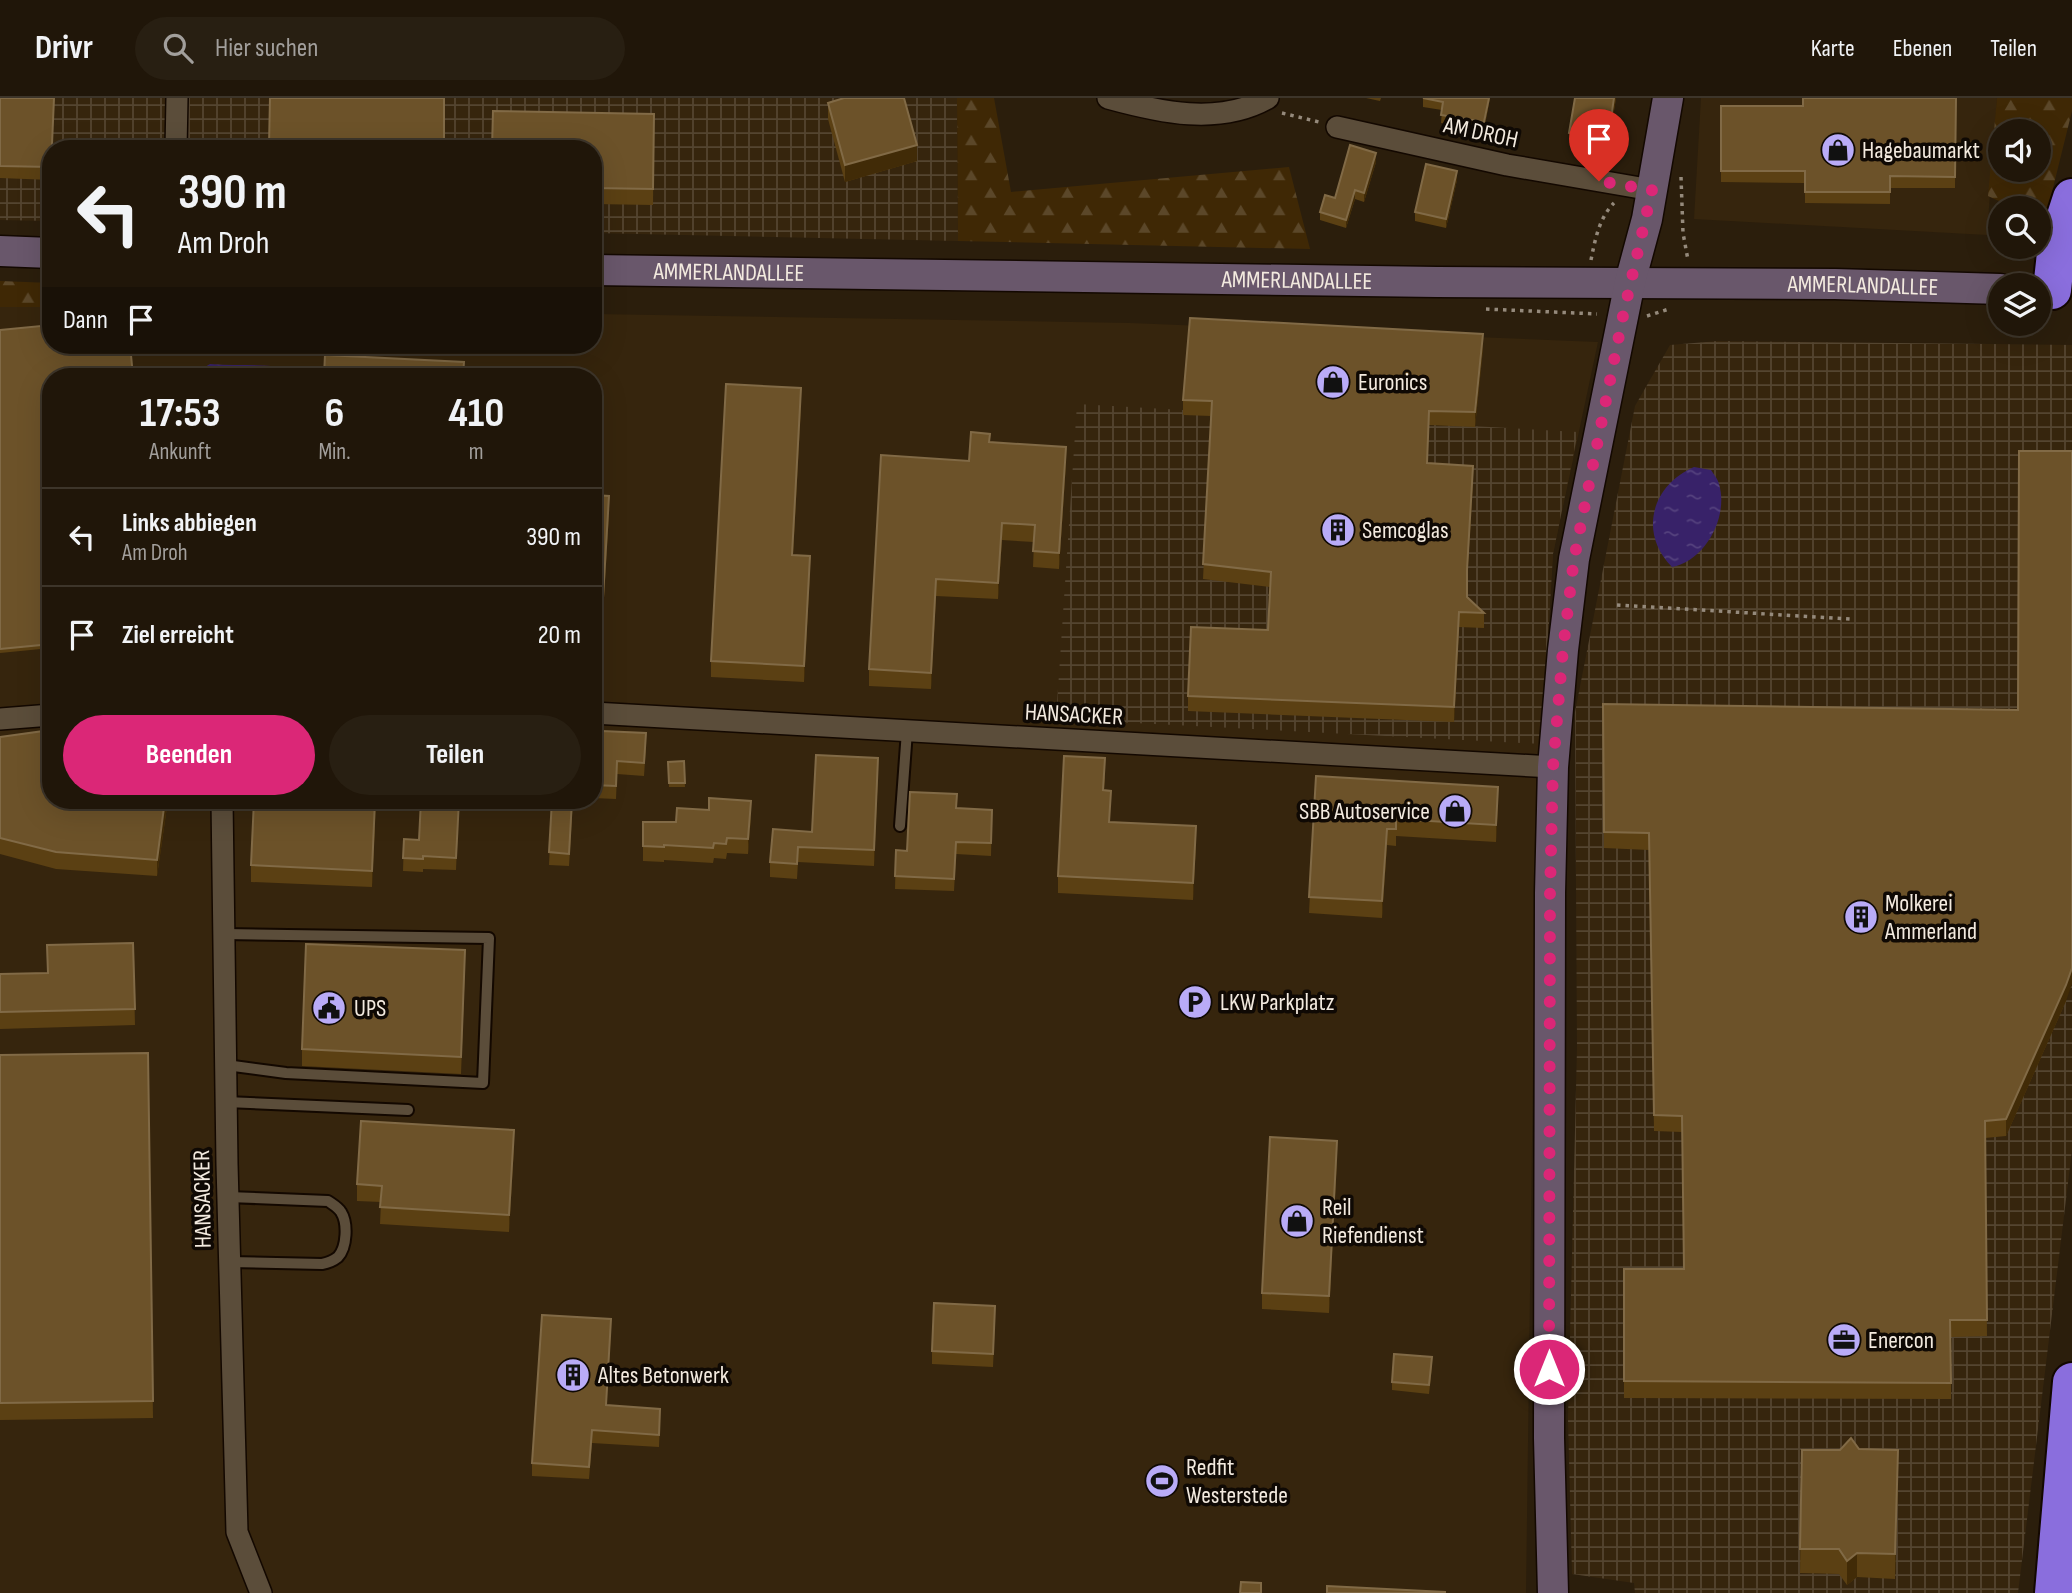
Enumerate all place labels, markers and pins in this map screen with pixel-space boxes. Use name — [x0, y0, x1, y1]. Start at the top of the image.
pin — [1569, 109, 1629, 181]
shop icon: Hagebaumarkt — [1819, 131, 1857, 169]
place label: Hagebaumarkt — [1862, 136, 1980, 165]
shop icon: Euronics — [1314, 363, 1352, 401]
place label: Euronics — [1358, 368, 1427, 397]
building icon: Semcoglas — [1319, 511, 1357, 549]
place label: Semcoglas — [1362, 516, 1449, 545]
shop icon: SBB Autoservice — [1436, 792, 1474, 830]
place label: SBB Autoservice — [1299, 797, 1430, 826]
place label: Molkerei Ammerland — [1884, 889, 1977, 946]
building icon: Molkerei Ammerland — [1842, 898, 1880, 936]
parking icon: LKW Parkplatz — [1176, 983, 1214, 1021]
place label: LKW Parkplatz — [1220, 988, 1335, 1017]
public building icon: UPS — [310, 989, 348, 1027]
place label: UPS — [354, 994, 386, 1023]
place label: Reil Riefendienst — [1322, 1193, 1424, 1250]
shop icon: Reil Riefendienst — [1278, 1202, 1316, 1240]
office icon: Enercon — [1825, 1321, 1863, 1359]
place label: Enercon — [1868, 1326, 1934, 1355]
building icon: Altes Betonwerk — [554, 1356, 592, 1394]
place label: Altes Betonwerk — [597, 1361, 729, 1390]
place label: Redfit Westerstede — [1186, 1453, 1288, 1510]
sports icon: Redfit Westerstede — [1143, 1462, 1181, 1500]

